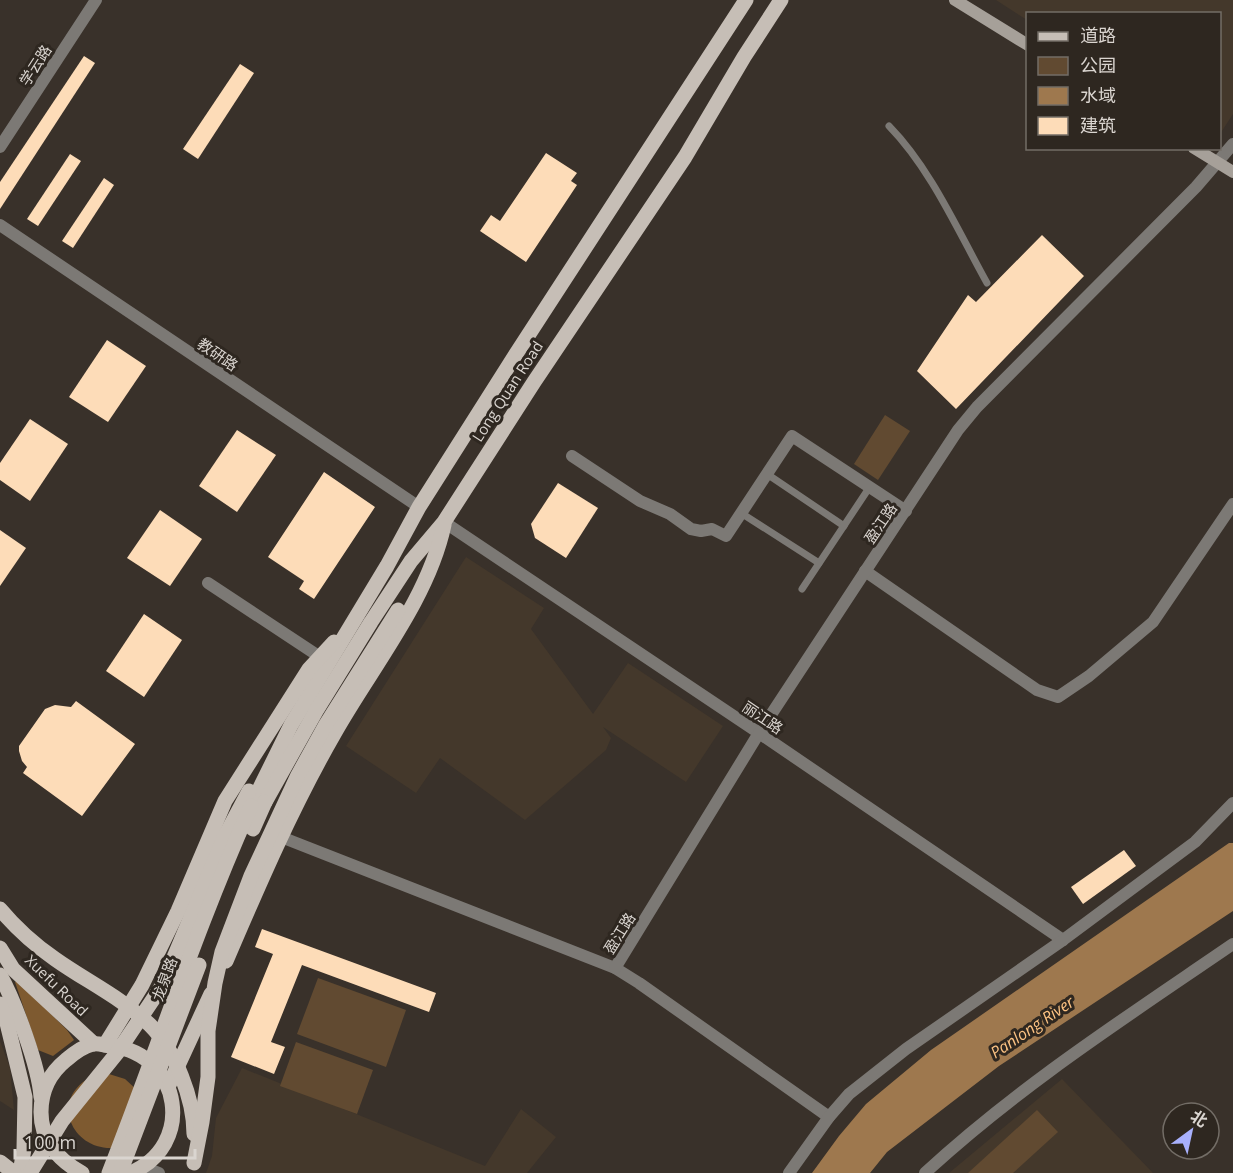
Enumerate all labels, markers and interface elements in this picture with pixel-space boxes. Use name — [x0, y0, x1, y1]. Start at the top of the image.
legend — [1026, 12, 1221, 150]
text: 道路 — [1080, 23, 1116, 47]
street label: 学云路 — [14, 41, 56, 89]
text: 公园 — [1080, 53, 1116, 77]
text: 水域 — [1080, 83, 1116, 107]
text: 建筑 — [1080, 113, 1116, 137]
street label: 教研路 — [194, 333, 242, 375]
street label: Long Quan Road — [467, 337, 547, 445]
street label: 盈江路 — [859, 499, 901, 547]
street label: 丽江路 — [739, 696, 787, 738]
street label: 盈江路 — [599, 909, 639, 957]
street label: Xuefu Road — [21, 950, 93, 1020]
street label: 龙泉路 — [147, 954, 181, 1004]
water label: Panlong River — [986, 990, 1079, 1063]
north arrow — [1161, 1101, 1221, 1161]
text: 北 — [1186, 1105, 1212, 1132]
scale bar — [15, 1122, 195, 1160]
text: 100 m — [24, 1130, 76, 1154]

